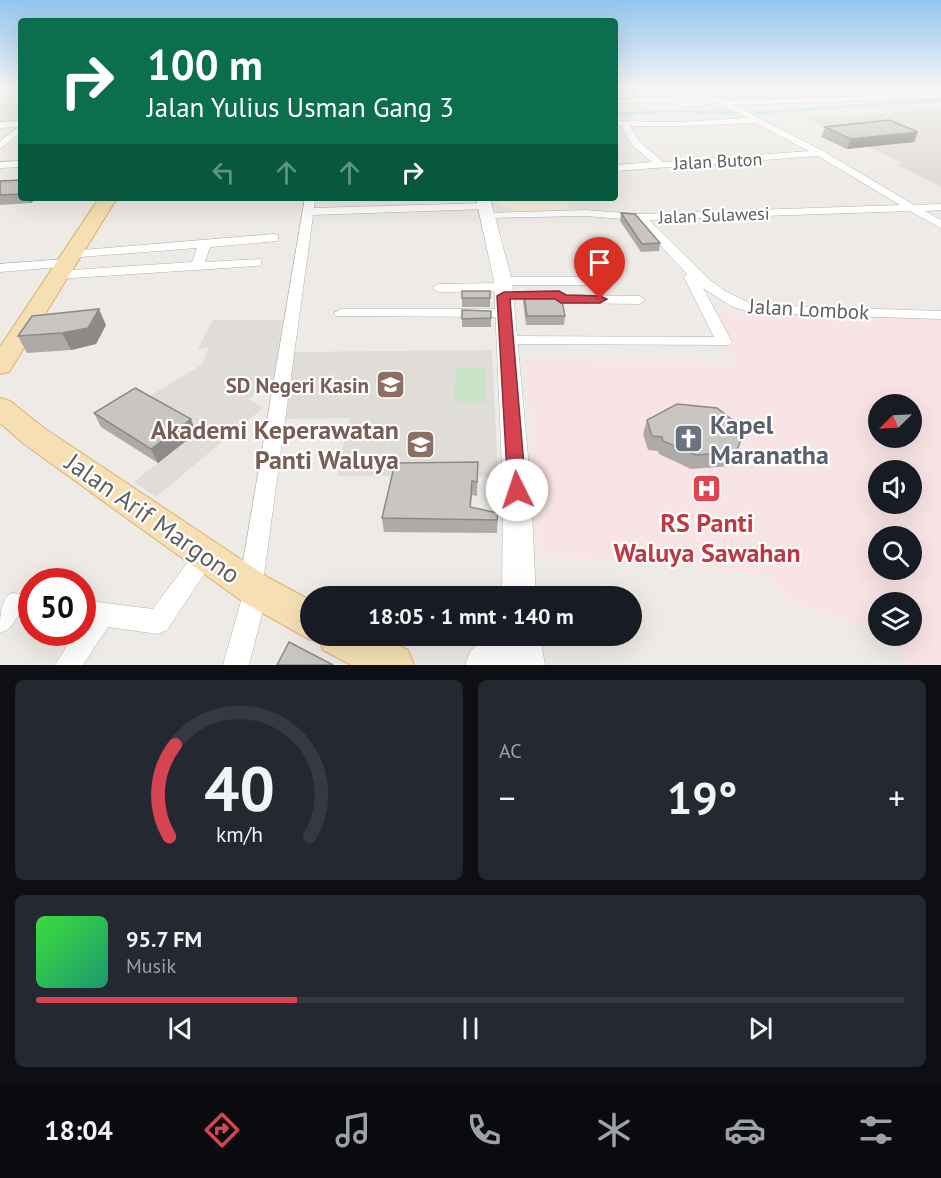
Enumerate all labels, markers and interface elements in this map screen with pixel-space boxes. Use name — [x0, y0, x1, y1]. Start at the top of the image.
text: 100 m — [147, 37, 263, 92]
icon: right — [48, 42, 126, 120]
text: Jalan Yulius Usman Gang 3 — [147, 90, 454, 124]
street label: Jalan Buton — [672, 147, 763, 175]
icon: left — [207, 156, 240, 189]
icon: ahead — [270, 156, 303, 189]
icon: ahead — [333, 156, 366, 189]
icon: right — [396, 156, 429, 189]
street label: Jalan Sulawesi — [657, 202, 770, 228]
pin — [574, 237, 625, 299]
icon: arrive — [583, 246, 616, 279]
street label: Jalan Lombok — [747, 292, 870, 326]
school or university icon: SD Negeri Kasin — [374, 369, 406, 401]
place label: SD Negeri Kasin — [226, 372, 369, 399]
north arrow — [868, 394, 922, 448]
map controls — [868, 394, 922, 646]
place label: Kapel Maranatha — [710, 408, 829, 471]
place label: Akademi Keperawatan Panti Waluya — [151, 413, 399, 476]
church icon: Kapel Maranatha — [673, 423, 705, 455]
school or university icon: Akademi Keperawatan Panti Waluya — [404, 428, 436, 460]
street label: Jalan Arif Margono — [58, 445, 247, 591]
position arrow — [485, 458, 549, 522]
button: sound — [868, 460, 922, 514]
hospital icon: RS Panti Waluya Sawahan — [691, 472, 723, 504]
place label: RS Panti Waluya Sawahan — [613, 506, 801, 569]
button: search — [868, 526, 922, 580]
speed limit sign: 50 — [18, 568, 96, 646]
button: layers — [868, 592, 922, 646]
text: 18:05 · 1 mnt · 140 m — [368, 602, 574, 630]
text: AC — [499, 738, 522, 764]
text: 40 — [204, 747, 274, 828]
text: 19° — [667, 768, 737, 826]
text: − — [499, 776, 516, 819]
text: + — [888, 776, 905, 819]
text: km/h — [215, 820, 262, 848]
text: 95.7 FM — [126, 925, 202, 953]
text: Musik — [126, 953, 176, 979]
icon: previous — [164, 1012, 197, 1045]
icon: pause — [454, 1012, 487, 1045]
icon: next — [744, 1012, 777, 1045]
icon: directions — [201, 1109, 243, 1151]
icon: music — [332, 1109, 374, 1151]
icon: phone — [463, 1109, 505, 1151]
icon: climate — [593, 1109, 635, 1151]
icon: car — [724, 1109, 766, 1151]
icon: filters — [855, 1109, 897, 1151]
text: 18:04 — [44, 1113, 113, 1147]

